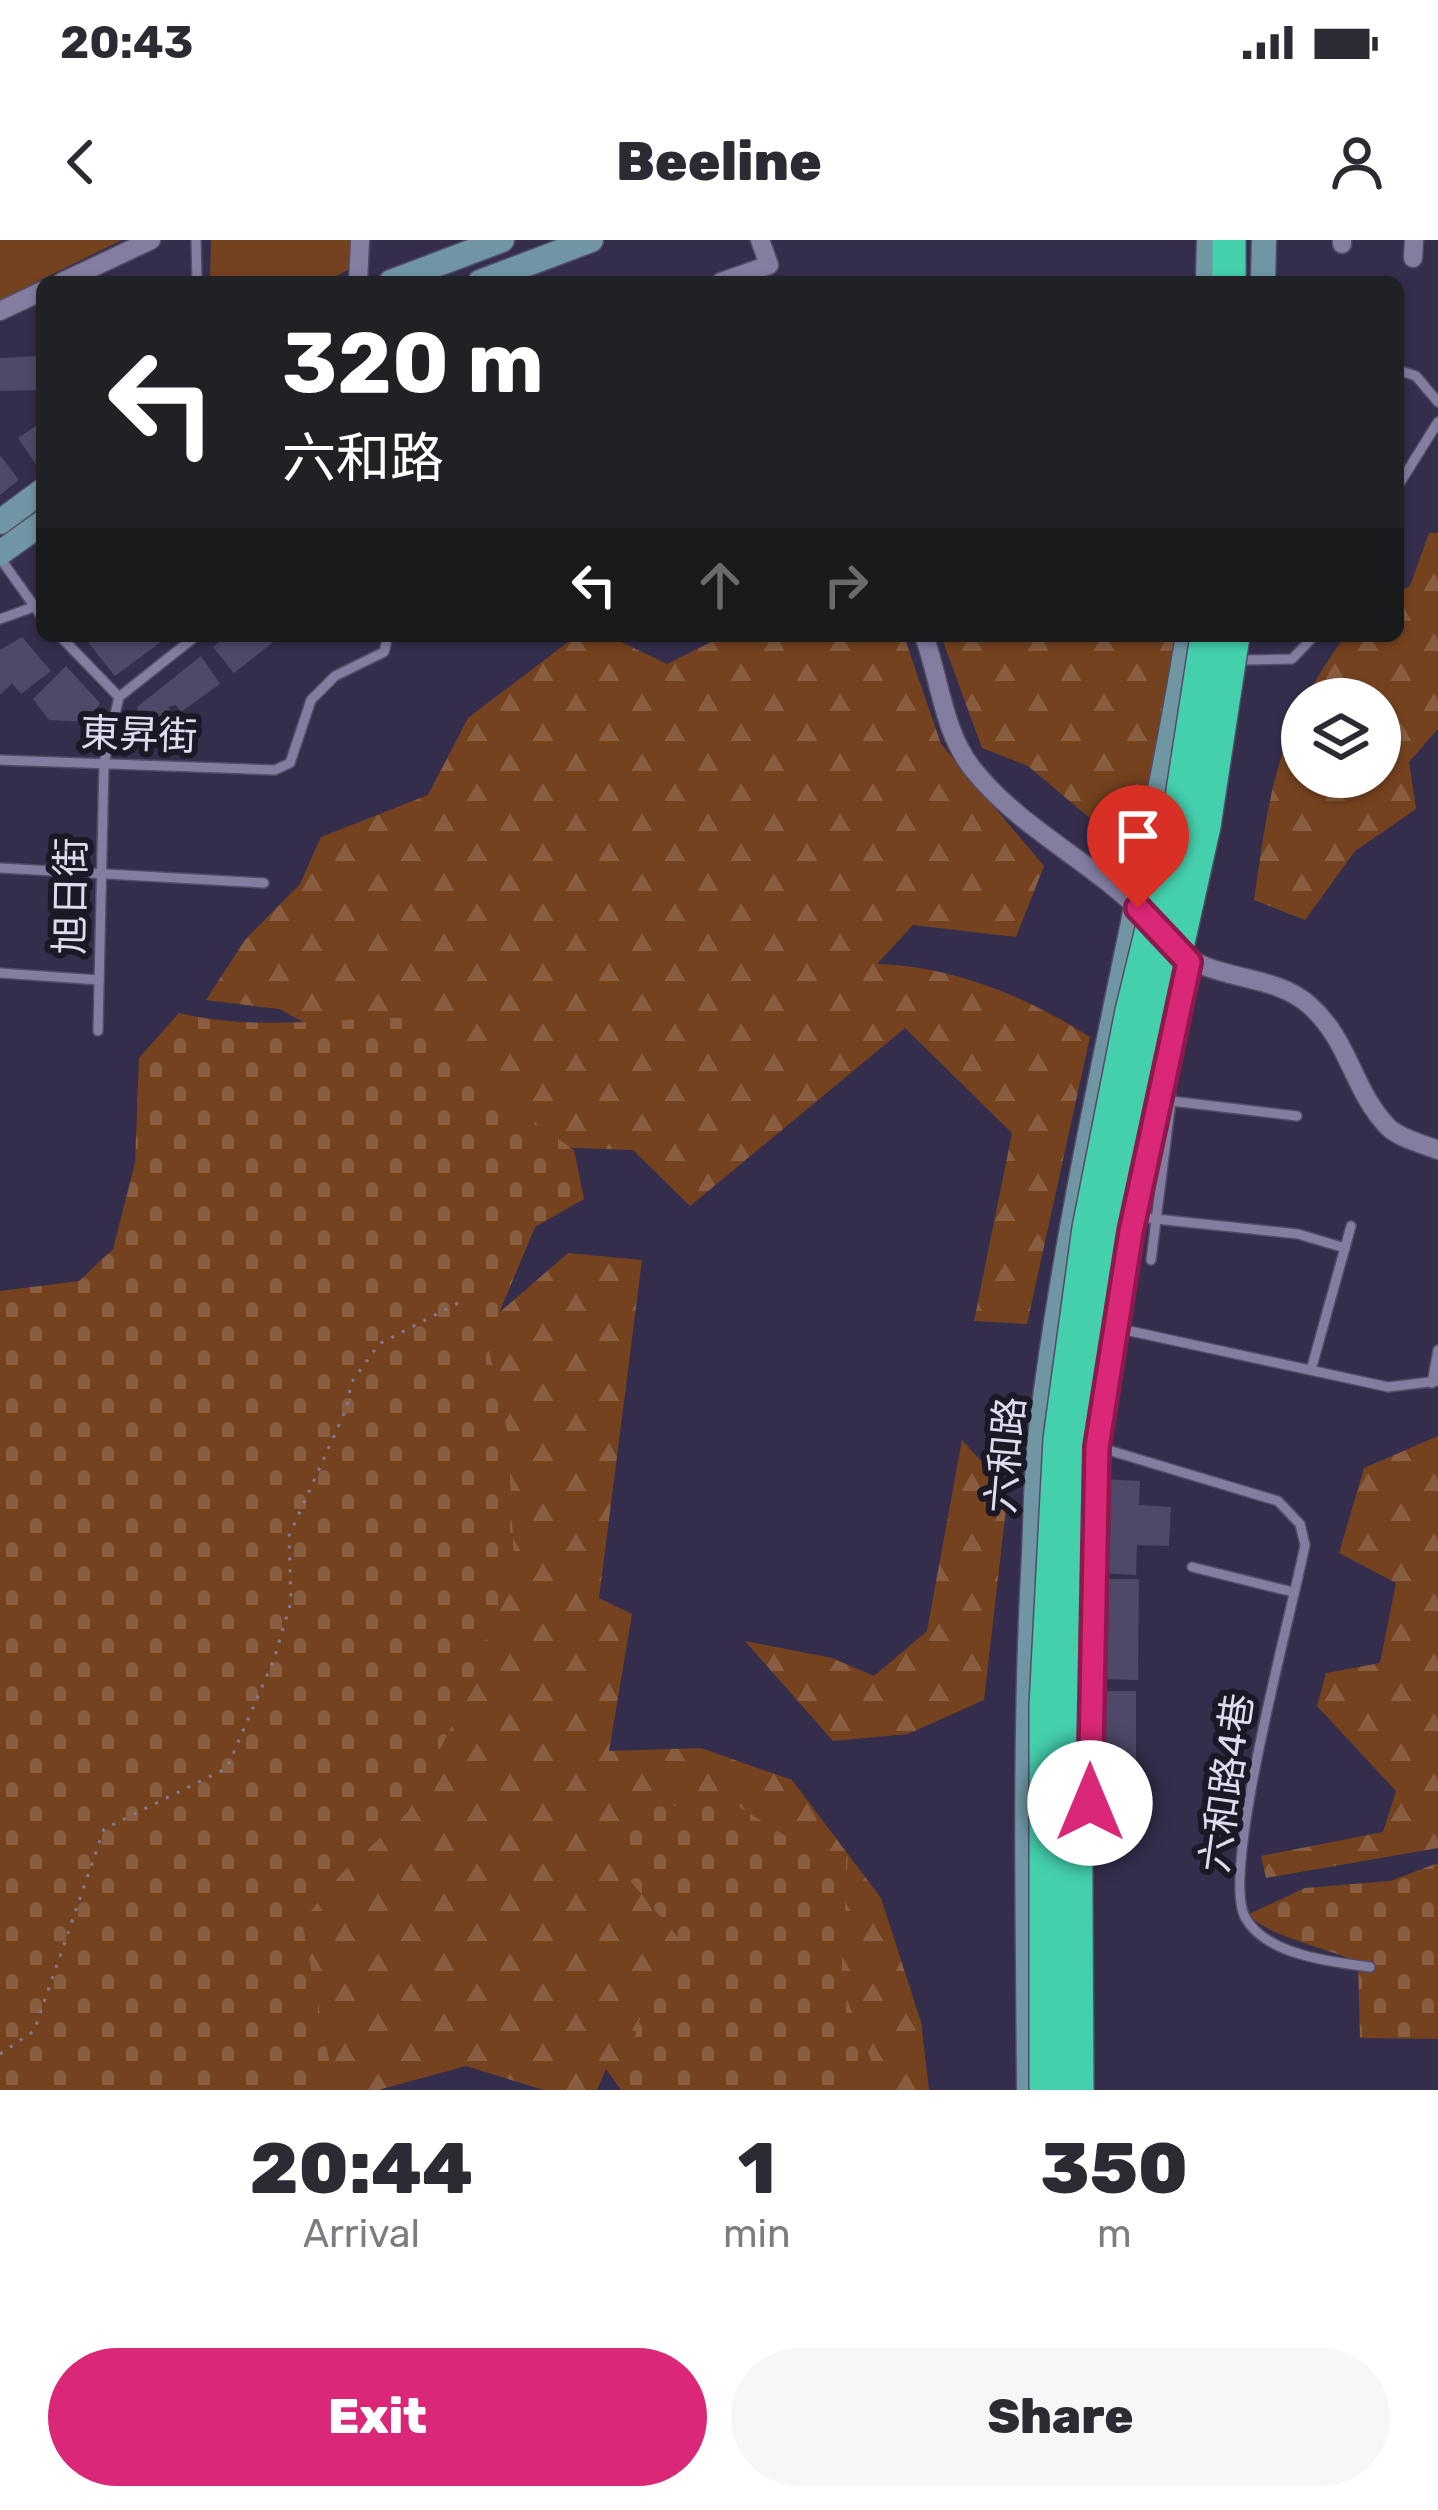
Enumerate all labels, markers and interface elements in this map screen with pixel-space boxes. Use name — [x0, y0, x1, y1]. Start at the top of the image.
text: 20:43 — [60, 16, 193, 69]
icon: back — [48, 129, 114, 195]
icon: person — [1324, 129, 1390, 195]
text: Beeline — [616, 130, 822, 194]
text: 320 m — [282, 313, 544, 413]
icon: left — [84, 324, 240, 480]
text: 六和路 — [282, 427, 444, 491]
icon: left — [561, 552, 627, 618]
icon: ahead — [687, 552, 753, 618]
icon: right — [813, 552, 879, 618]
map controls — [1281, 678, 1401, 798]
button: layers — [1281, 678, 1401, 798]
street label: 東昇街 — [80, 710, 198, 760]
pin — [1087, 785, 1189, 908]
icon: arrive — [1105, 803, 1171, 869]
street label: 旭日街 — [47, 837, 95, 955]
street label: 六和路 — [978, 1395, 1034, 1515]
street label: 六和路4巷 — [1192, 1691, 1262, 1875]
position arrow — [1027, 1740, 1153, 1866]
text: 20:44 — [250, 2126, 473, 2211]
text: 1 — [738, 2126, 776, 2211]
text: 350 — [1040, 2126, 1188, 2211]
text: Arrival — [303, 2211, 420, 2257]
text: min — [723, 2211, 791, 2257]
text: m — [1097, 2211, 1132, 2257]
button: Exit — [48, 2348, 707, 2486]
button: Share — [731, 2348, 1390, 2486]

